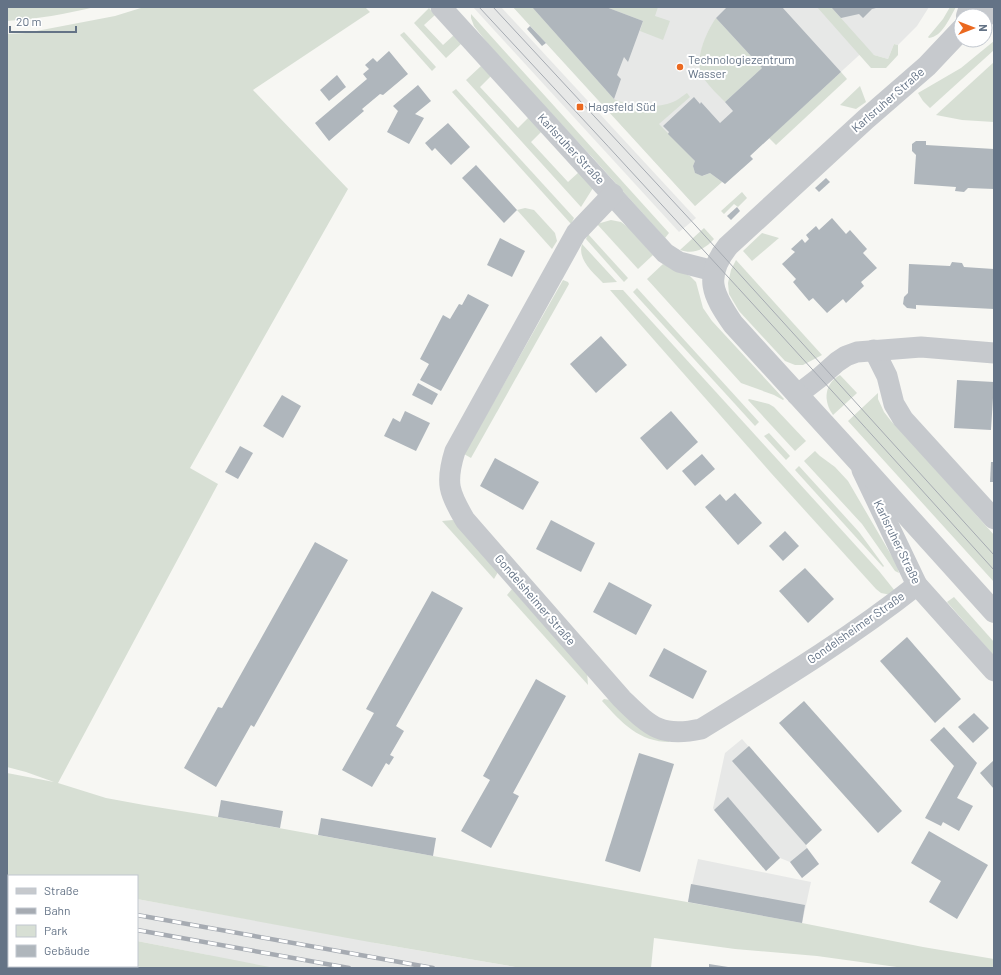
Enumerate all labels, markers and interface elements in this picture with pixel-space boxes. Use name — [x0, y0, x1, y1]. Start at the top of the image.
scale bar — [10, 8, 76, 34]
north arrow — [953, 8, 993, 48]
text: 20 m — [16, 14, 42, 28]
text: N — [977, 24, 990, 32]
place label: Technologiezentrum Wasser — [688, 52, 795, 80]
marker: Technologiezentrum Wasser — [675, 62, 685, 72]
street label: Karlsruher Straße — [848, 64, 927, 135]
place label: Hagsfeld Süd — [588, 99, 656, 113]
marker: Hagsfeld Süd — [575, 102, 585, 112]
street label: Karlsruher Straße — [535, 110, 608, 187]
street label: Karlsruher Straße — [872, 497, 924, 586]
street label: Gondelsheimer Straße — [493, 551, 579, 648]
street label: Gondelsheimer Straße — [804, 588, 907, 666]
legend — [8, 875, 138, 967]
text: Straße — [44, 883, 79, 897]
text: Bahn — [44, 903, 71, 917]
text: Park — [44, 923, 68, 937]
text: Gebäude — [44, 943, 90, 957]

